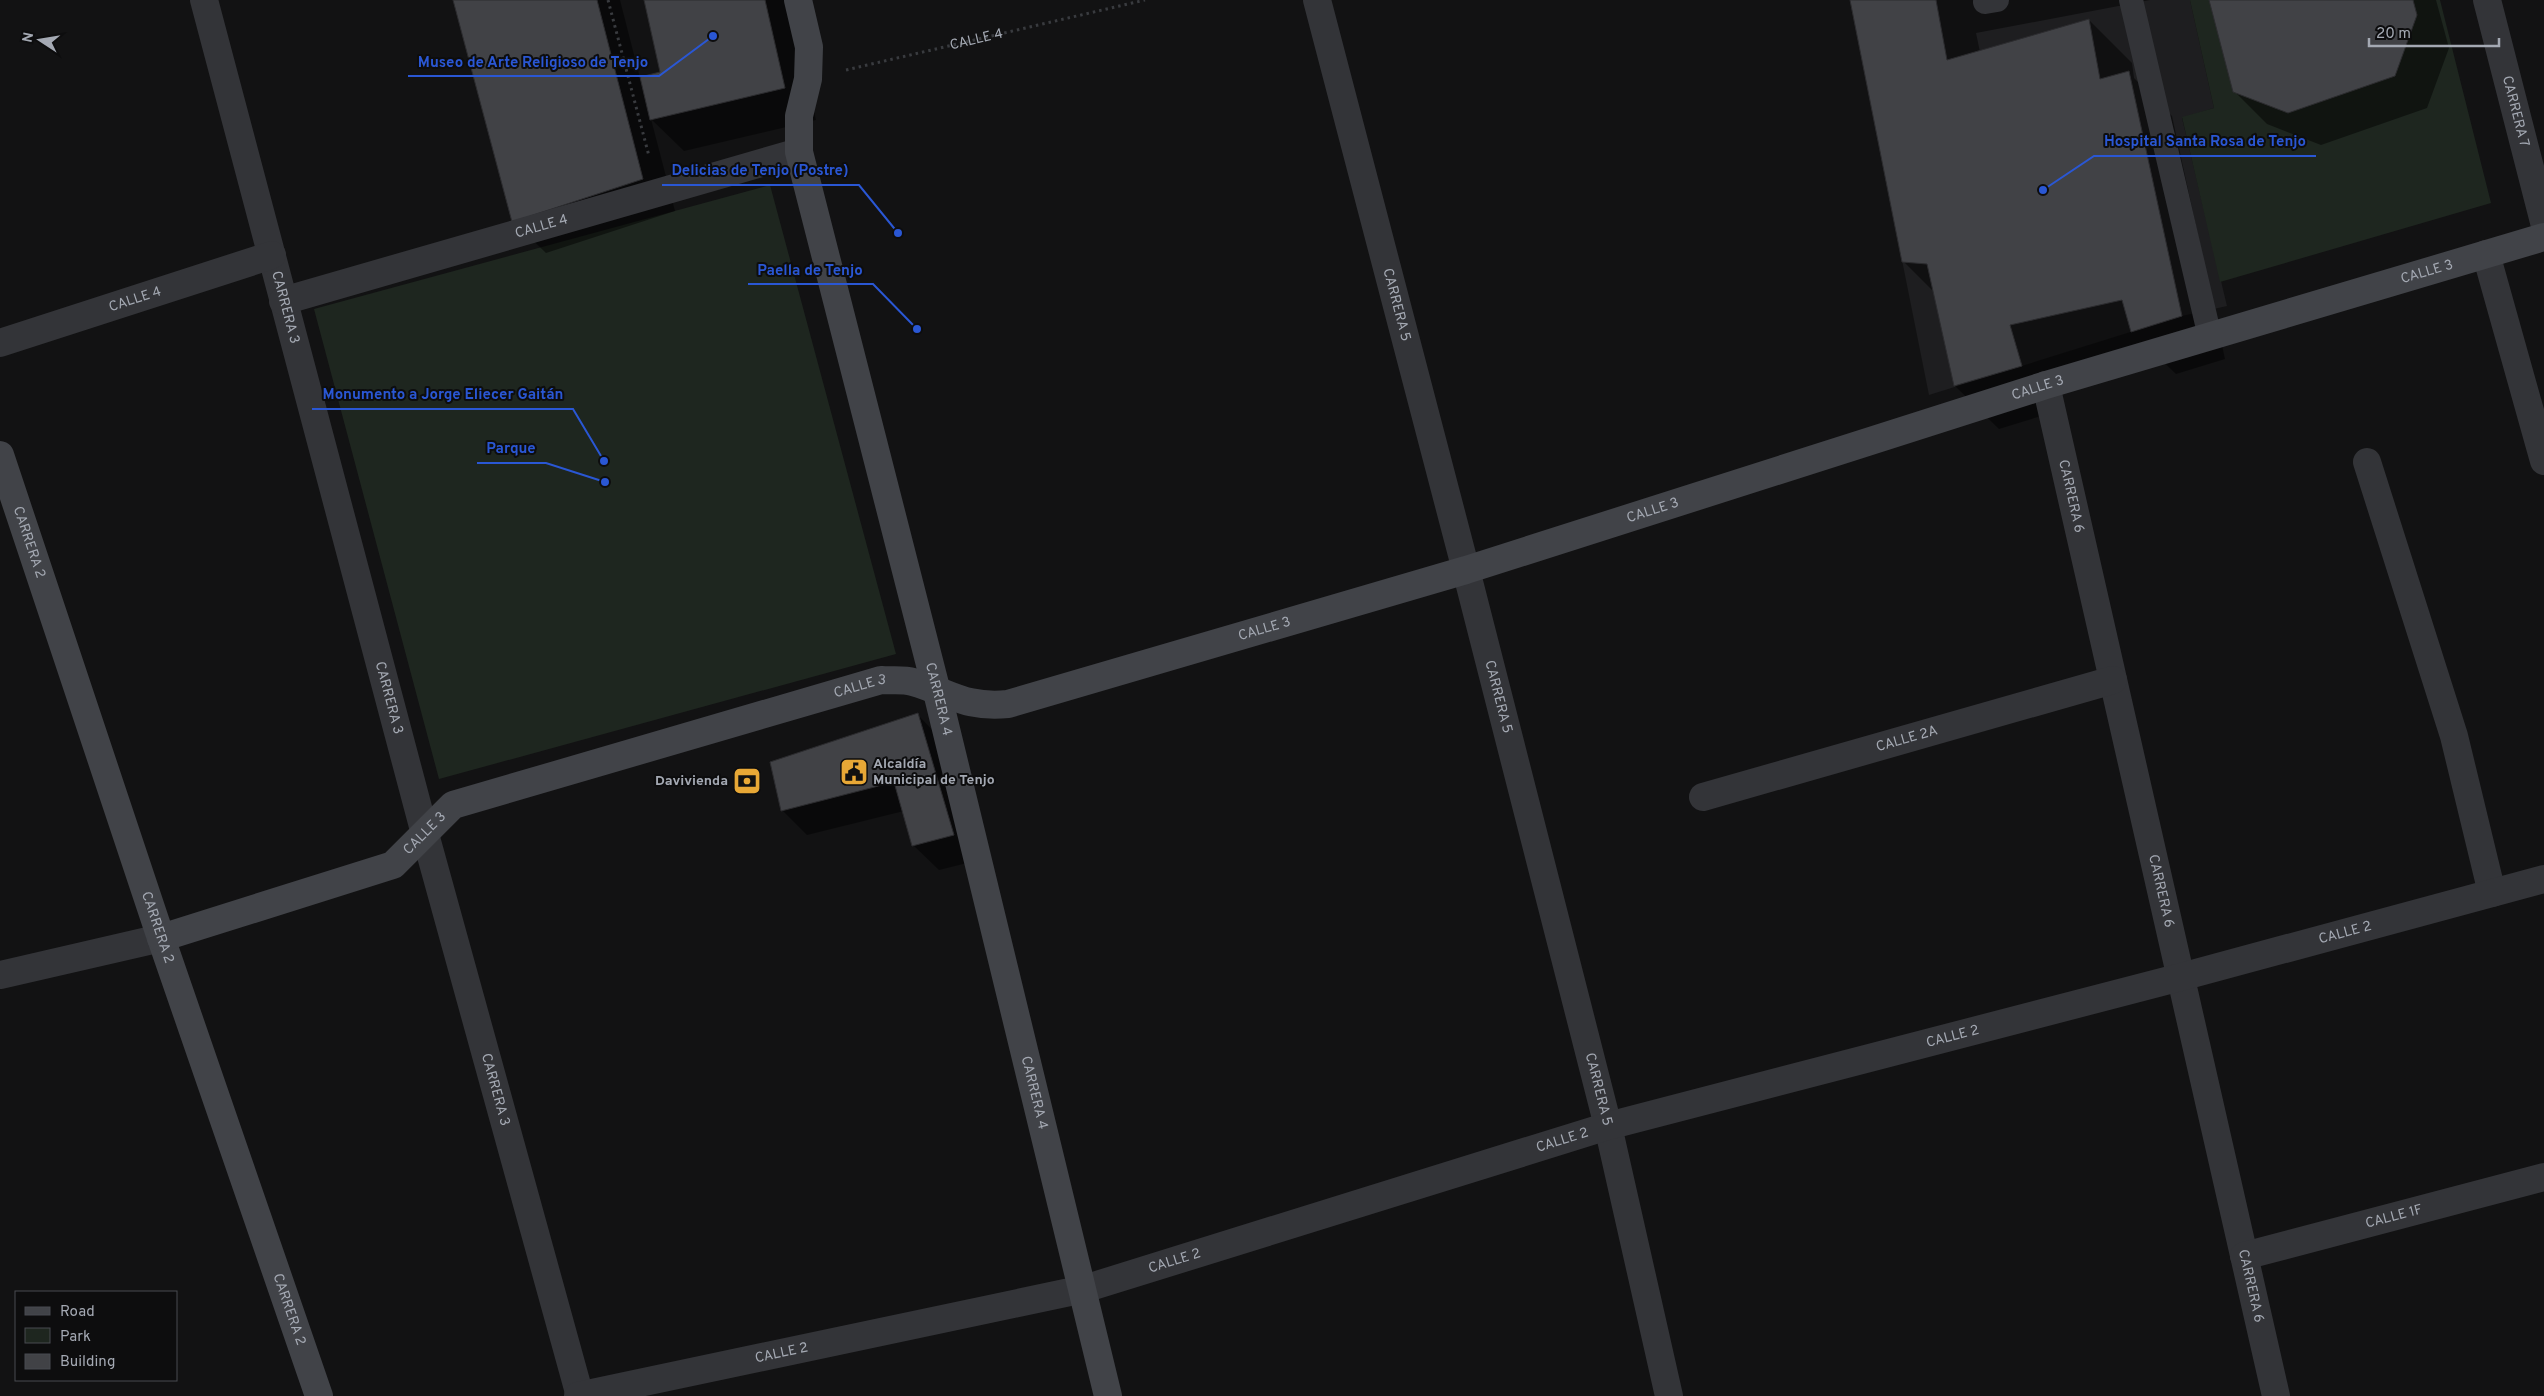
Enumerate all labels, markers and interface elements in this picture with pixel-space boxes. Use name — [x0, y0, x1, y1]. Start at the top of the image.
north arrow — [15, 15, 65, 65]
scale bar — [2369, 15, 2499, 47]
street label: CALLE 4 — [948, 25, 1005, 54]
text: 20 m — [2376, 25, 2411, 44]
text: N — [19, 31, 38, 44]
callout: Museo de Arte Religioso de Tenjo — [408, 46, 659, 76]
text: Museo de Arte Religioso de Tenjo — [418, 54, 648, 73]
street label: CARRERA 7 — [2498, 74, 2533, 149]
callout: Hospital Santa Rosa de Tenjo — [2094, 126, 2316, 156]
text: Hospital Santa Rosa de Tenjo — [2104, 133, 2306, 152]
callout: Delicias de Tenjo (Postre) — [662, 155, 859, 185]
text: Delicias de Tenjo (Postre) — [671, 162, 849, 181]
street label: CALLE 4 — [513, 211, 570, 242]
callout: Paella de Tenjo — [748, 254, 873, 284]
street label: CALLE 3 — [2399, 256, 2455, 288]
text: Paella de Tenjo — [757, 262, 863, 281]
street label: CARRERA 5 — [1379, 266, 1414, 343]
street label: CARRERA 3 — [268, 269, 303, 346]
street label: CALLE 4 — [107, 283, 163, 316]
street label: CALLE 3 — [2009, 372, 2066, 404]
callout: Monumento a Jorge Eliecer Gaitán — [312, 379, 573, 409]
text: Monumento a Jorge Eliecer Gaitán — [323, 386, 563, 405]
callout: Parque — [477, 433, 546, 463]
text: Parque — [486, 440, 536, 459]
street label: CARRERA 6 — [2055, 458, 2088, 534]
street label: CALLE 3 — [1625, 494, 1681, 527]
street label: CARRERA 2 — [9, 504, 49, 580]
street label: CALLE 3 — [1236, 613, 1293, 645]
street label: CARRERA 5 — [1481, 658, 1516, 735]
street label: CARRERA 3 — [371, 660, 407, 736]
street label: CARRERA 4 — [921, 661, 956, 737]
street label: CALLE 3 — [832, 671, 887, 702]
street label: CALLE 2A — [1874, 722, 1940, 756]
place label: Alcaldía Municipal de Tenjo — [873, 756, 995, 789]
public building icon: Alcaldía Municipal de Tenjo — [839, 757, 869, 787]
bank icon: Davivienda — [732, 766, 762, 796]
place label: Davivienda — [655, 773, 728, 790]
street label: CALLE 3 — [400, 808, 450, 858]
street label: CARRERA 6 — [2145, 853, 2178, 929]
street label: CARRERA 2 — [138, 889, 178, 966]
street label: CALLE 2 — [2317, 917, 2373, 948]
street label: CALLE 2 — [1924, 1021, 1981, 1051]
street label: CARRERA 3 — [477, 1051, 514, 1128]
street label: CARRERA 5 — [1581, 1051, 1616, 1128]
street label: CARRERA 4 — [1017, 1054, 1051, 1131]
street label: CALLE 2 — [1534, 1124, 1590, 1156]
street label: CALLE 1F — [2363, 1201, 2424, 1232]
street label: CALLE 2 — [1146, 1245, 1203, 1277]
street label: CARRERA 6 — [2234, 1248, 2268, 1324]
street label: CARRERA 2 — [269, 1271, 309, 1347]
legend — [15, 1291, 178, 1381]
text: Road — [60, 1303, 95, 1322]
text: Park — [60, 1328, 91, 1347]
street label: CALLE 2 — [753, 1339, 810, 1367]
text: Building — [60, 1353, 115, 1372]

